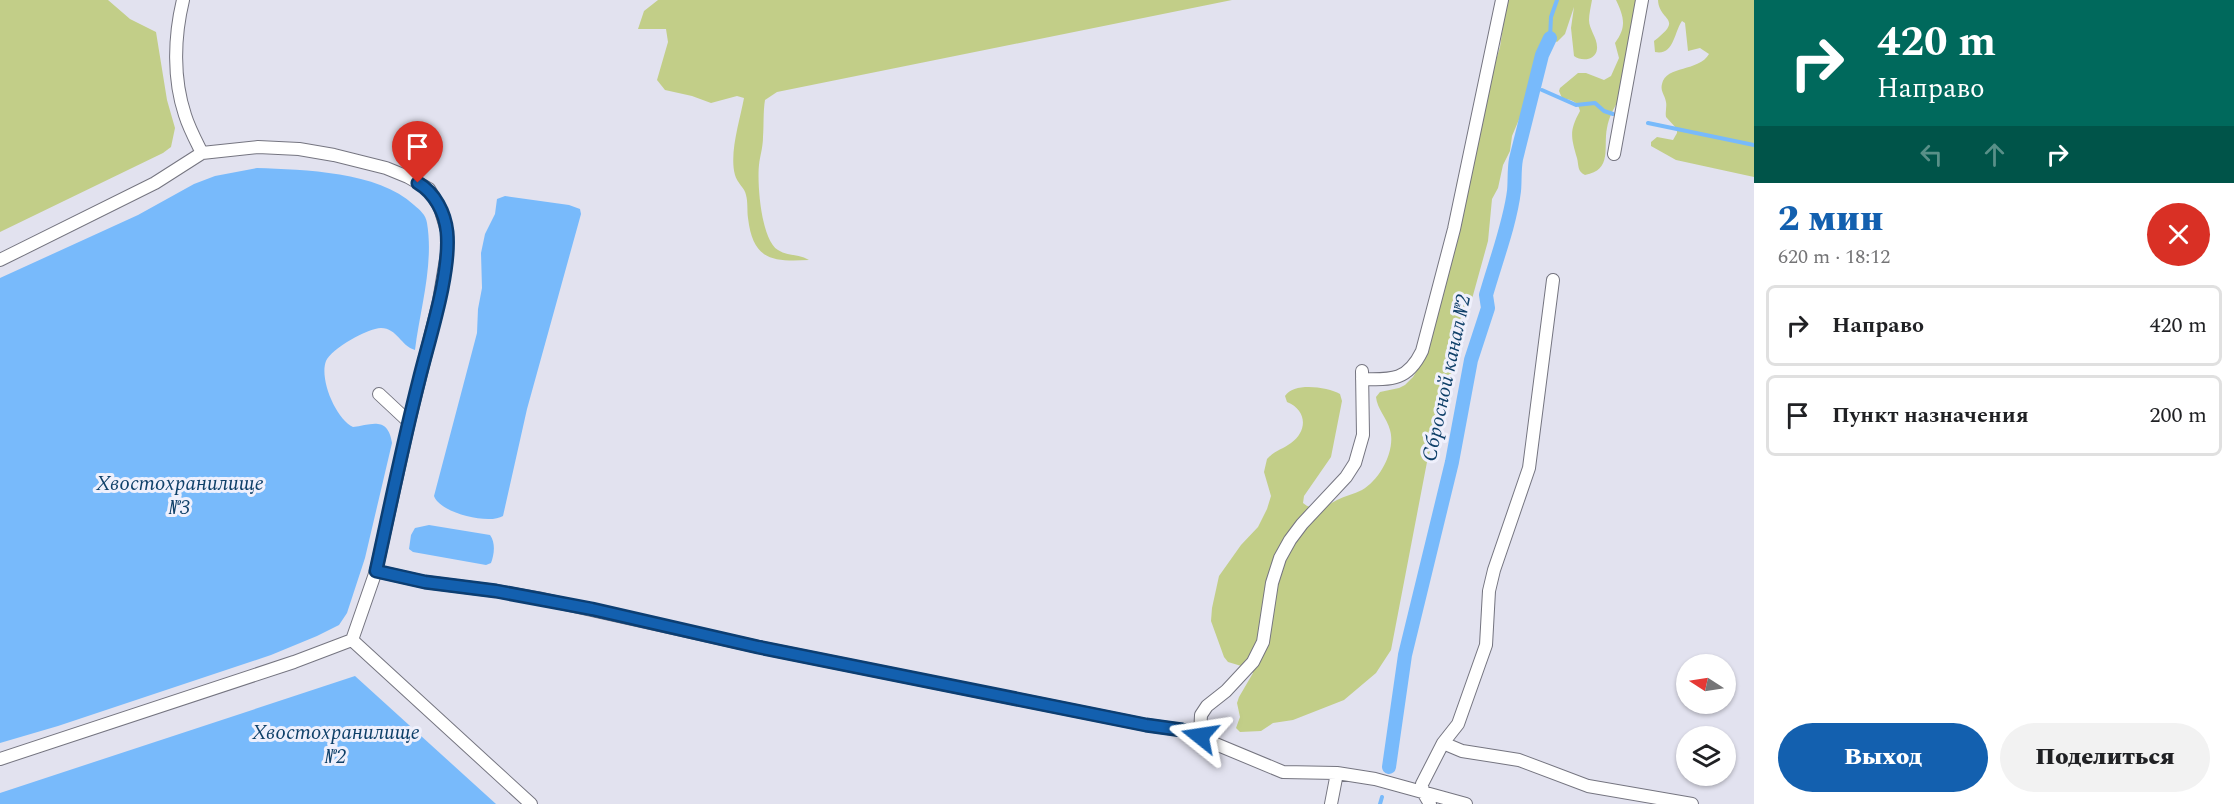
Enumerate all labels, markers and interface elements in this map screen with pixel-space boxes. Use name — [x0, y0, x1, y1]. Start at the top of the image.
text: 420 m — [1877, 11, 1996, 74]
icon: right — [1778, 24, 1856, 102]
text: Направо — [1877, 68, 1985, 110]
pin — [392, 121, 443, 183]
icon: arrive — [401, 130, 434, 163]
icon: left — [1915, 138, 1948, 171]
icon: ahead — [1978, 138, 2011, 171]
icon: right — [2041, 138, 2074, 171]
text: 2 мин — [1778, 192, 1883, 247]
button: close — [2147, 203, 2210, 266]
text: 620 m · 18:12 — [1778, 242, 1890, 272]
water label: Сбросной канал №2 — [1414, 291, 1480, 465]
icon: right — [1781, 309, 1814, 342]
text: Направо — [1832, 309, 1924, 342]
text: 420 m — [2150, 309, 2207, 342]
icon: arrive — [1781, 399, 1814, 432]
text: Пункт назначения — [1832, 399, 2029, 432]
text: 200 m — [2150, 399, 2207, 432]
water label: Хвостохранилище №3 — [95, 468, 264, 524]
north arrow — [1676, 654, 1736, 714]
map controls — [1676, 654, 1736, 786]
position arrow — [1168, 704, 1232, 768]
water label: Хвостохранилище №2 — [251, 717, 420, 773]
button: Выход — [1778, 723, 1988, 792]
button: Поделиться — [2000, 723, 2210, 792]
button: layers — [1676, 726, 1736, 786]

